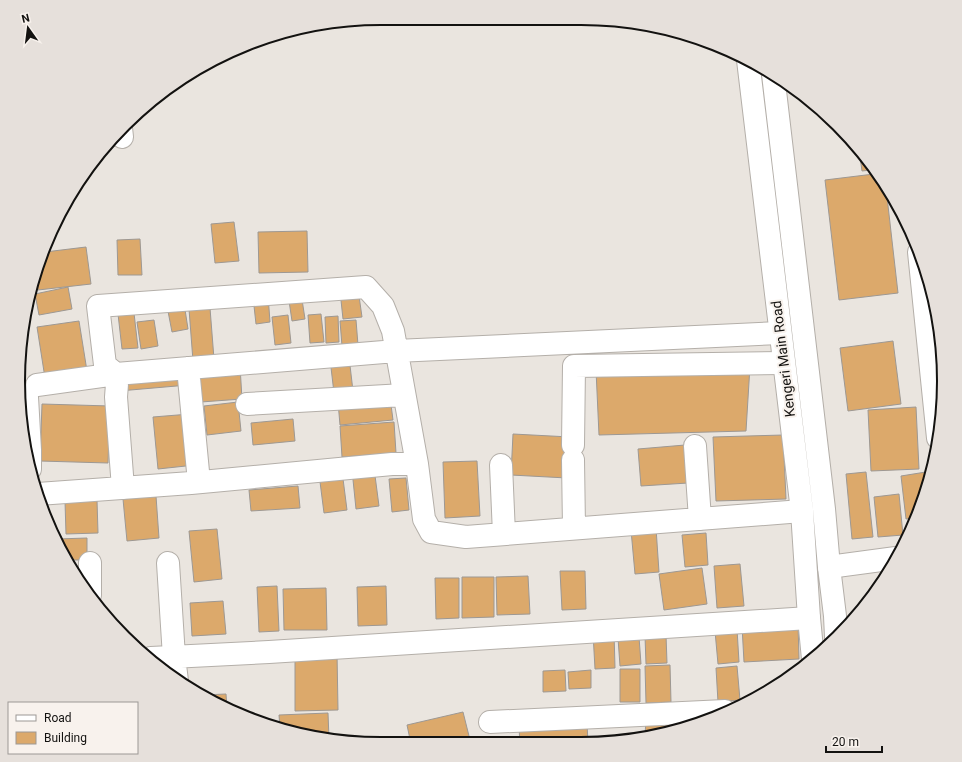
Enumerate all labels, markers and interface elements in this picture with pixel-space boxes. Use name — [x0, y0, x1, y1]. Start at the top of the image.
north arrow — [8, 8, 48, 48]
text: N — [20, 11, 31, 26]
street label: Kengeri Main Road — [768, 300, 798, 418]
legend — [8, 702, 138, 754]
text: Road — [44, 711, 72, 725]
scale bar — [826, 728, 882, 754]
text: Building — [44, 731, 87, 745]
text: 20 m — [832, 735, 859, 749]

